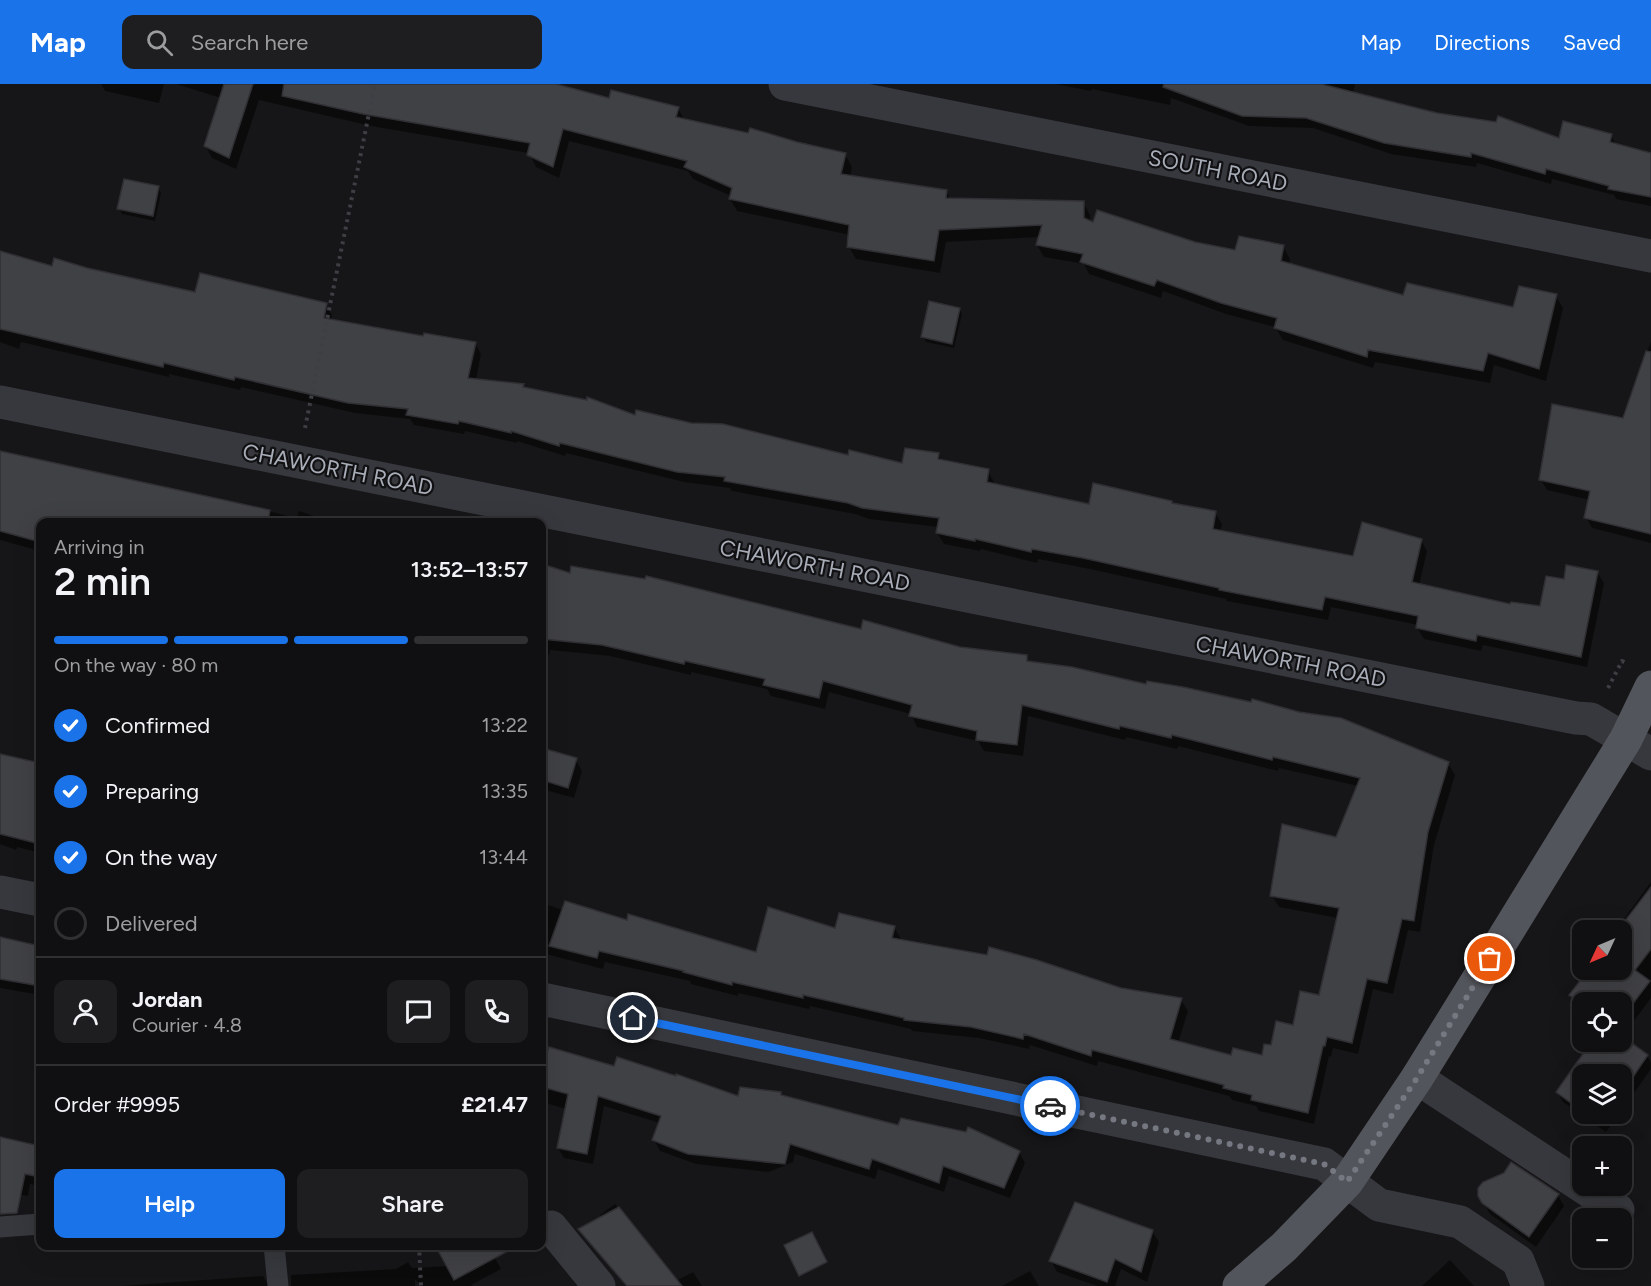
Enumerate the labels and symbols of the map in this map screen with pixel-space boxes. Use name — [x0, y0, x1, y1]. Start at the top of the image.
street label: SOUTH ROAD — [1146, 144, 1290, 197]
street label: CHAWORTH ROAD — [240, 438, 435, 501]
street label: CHAWORTH ROAD — [717, 534, 912, 597]
street label: CHAWORTH ROAD — [1193, 630, 1388, 693]
north arrow — [1572, 920, 1632, 980]
pin — [1464, 933, 1515, 984]
pin — [607, 992, 658, 1043]
courier — [1020, 1076, 1080, 1136]

